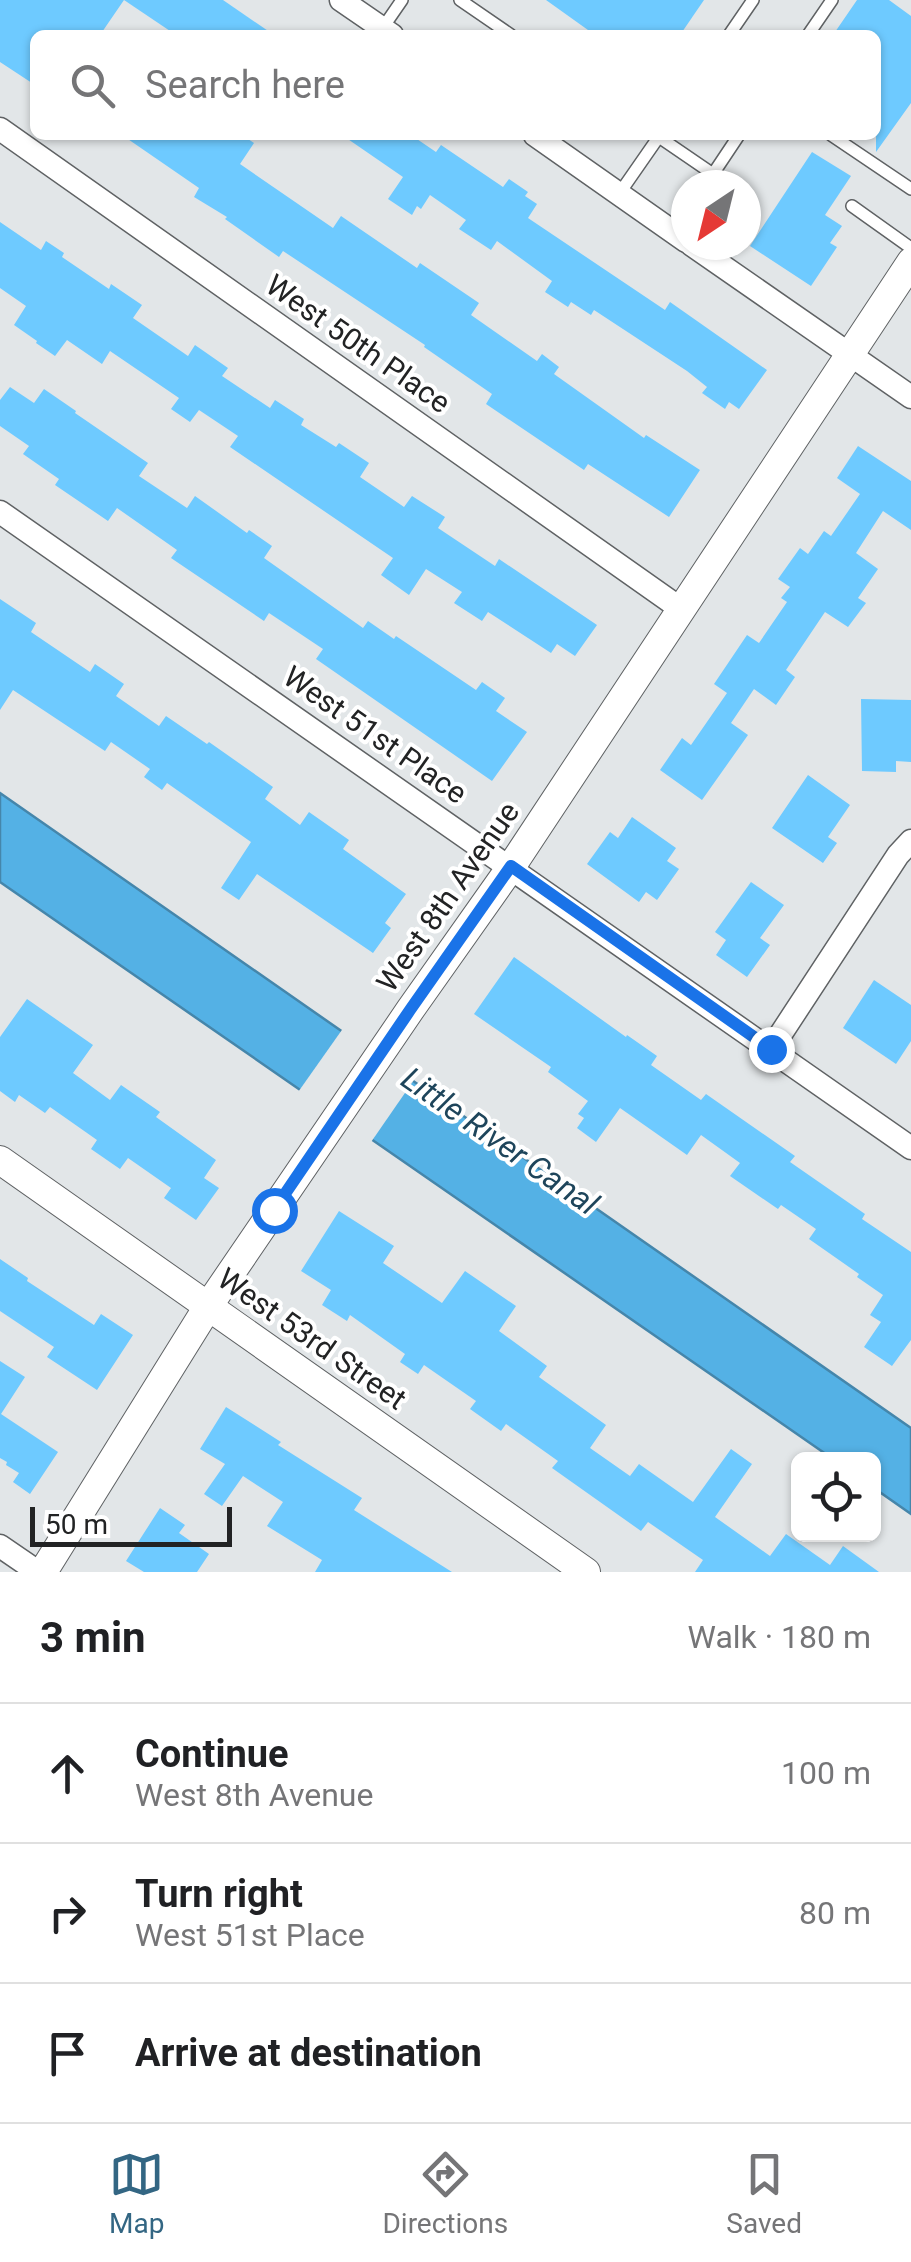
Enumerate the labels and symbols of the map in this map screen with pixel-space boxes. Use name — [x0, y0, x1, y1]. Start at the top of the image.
north arrow — [671, 170, 761, 260]
street label: West 50th Place — [260, 267, 457, 420]
street label: West 51st Place — [277, 658, 474, 811]
street label: West 8th Avenue — [369, 795, 526, 998]
route end — [749, 1027, 795, 1073]
water label: Little River Canal — [394, 1059, 606, 1223]
route start — [252, 1188, 298, 1234]
street label: West 53rd Street — [211, 1261, 413, 1417]
scale bar — [30, 1502, 232, 1546]

